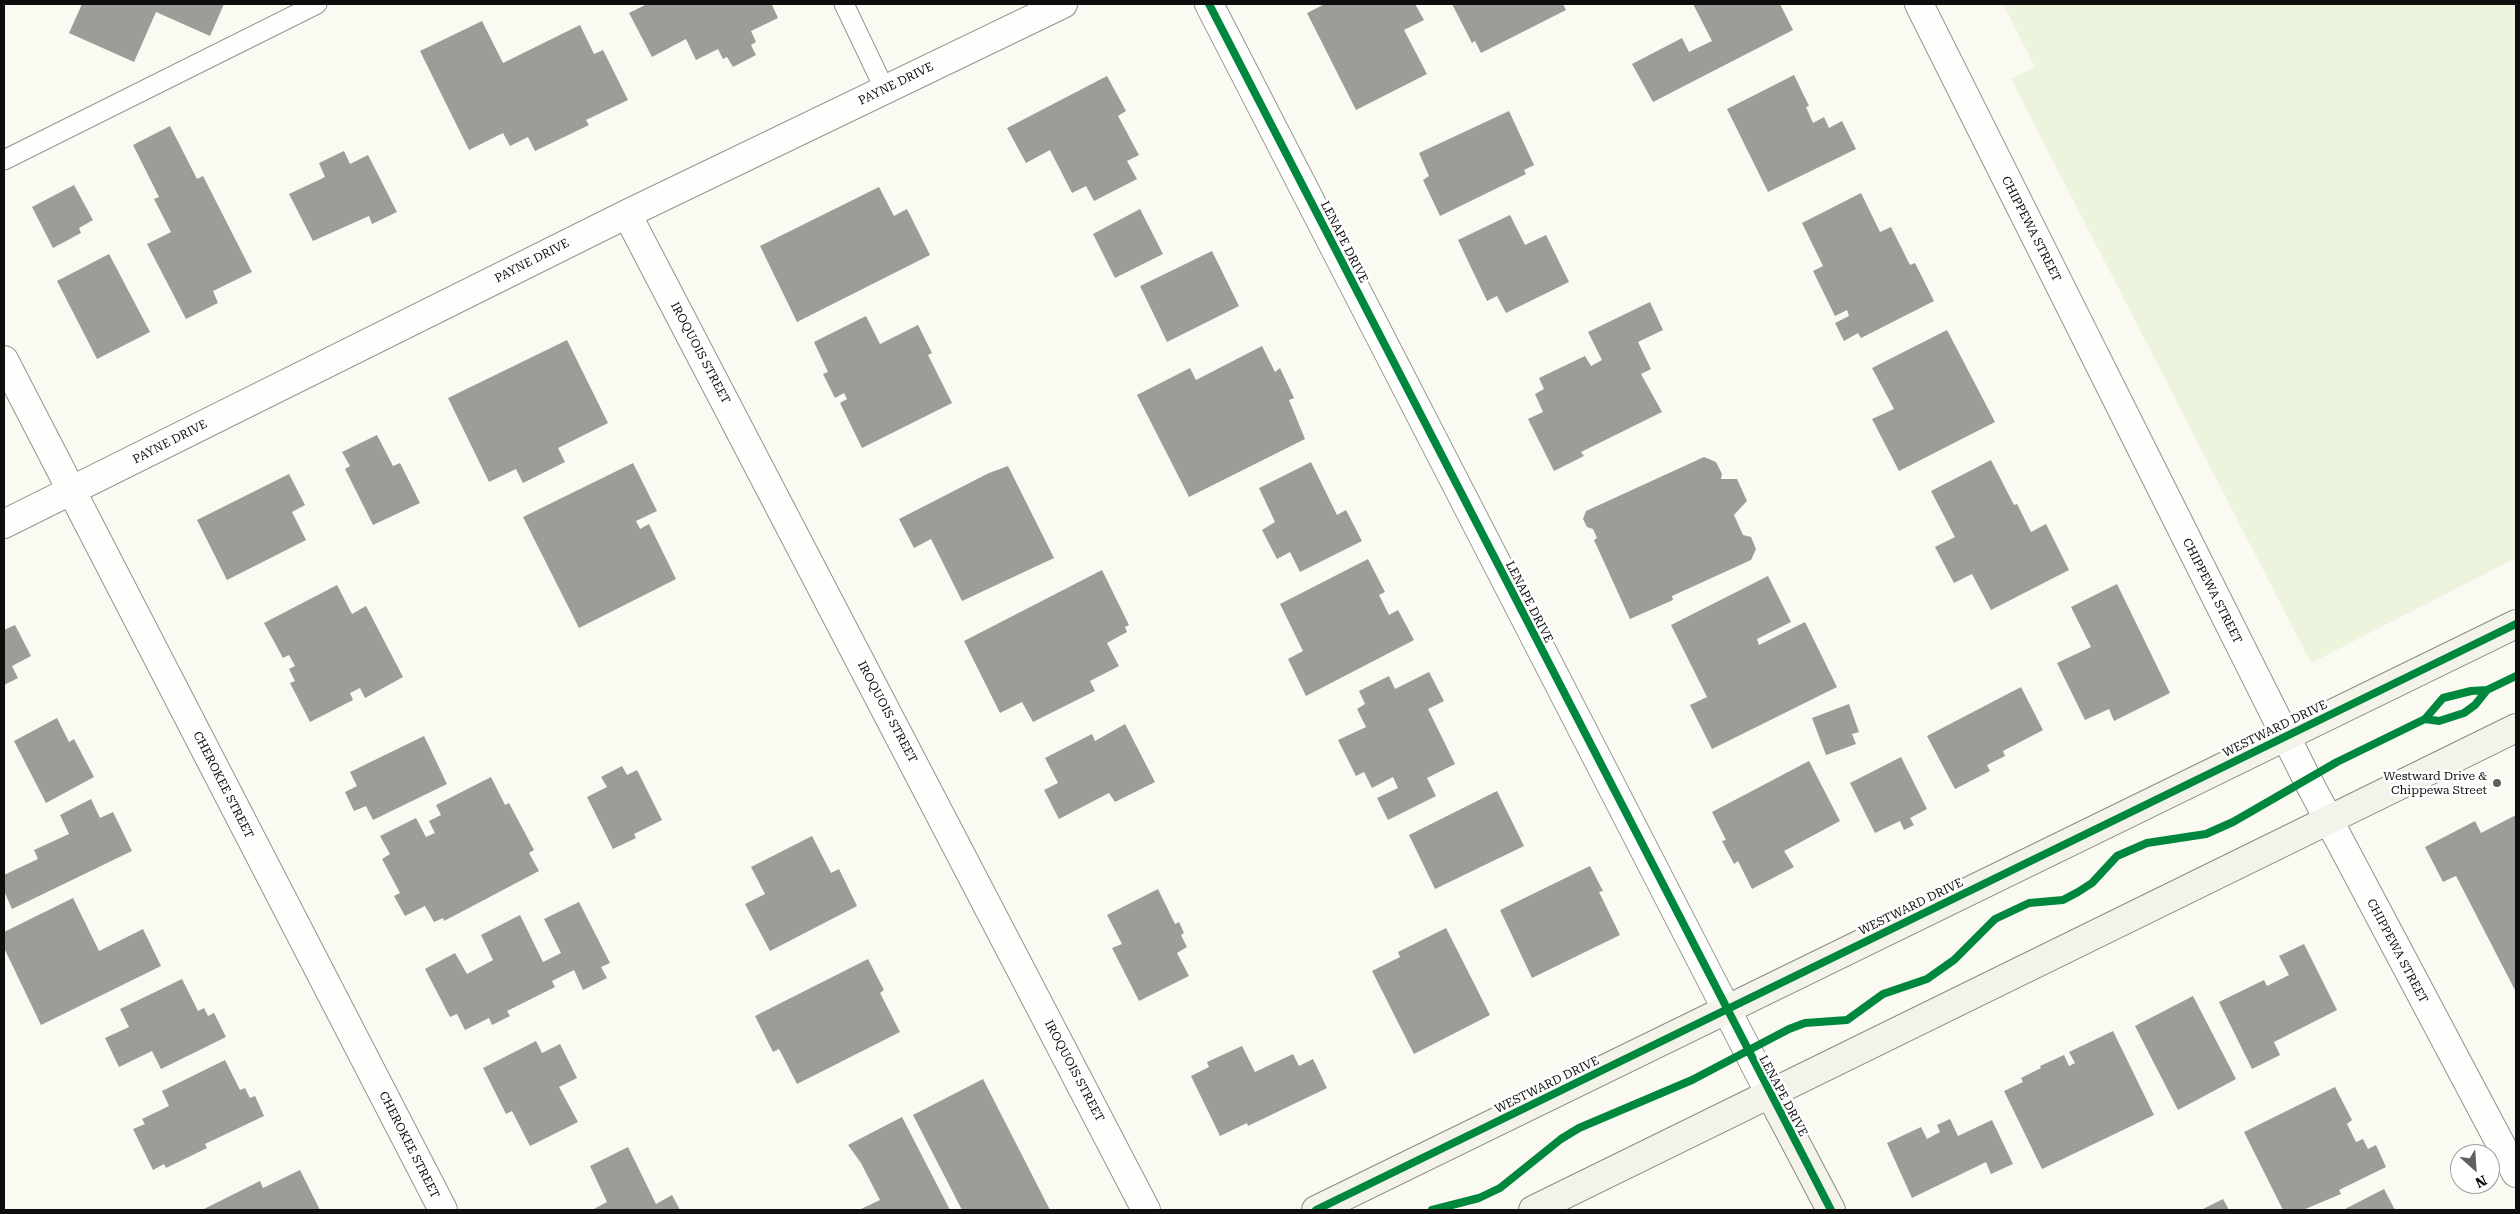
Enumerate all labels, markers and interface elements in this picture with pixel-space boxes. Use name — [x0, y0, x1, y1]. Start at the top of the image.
street label: PAYNE DRIVE — [856, 60, 936, 108]
street label: CHIPPEWA STREET — [1998, 174, 2064, 284]
street label: LENAPE DRIVE — [1317, 199, 1371, 285]
street label: PAYNE DRIVE — [492, 236, 572, 286]
street label: IROQUOIS STREET — [667, 300, 733, 406]
street label: PAYNE DRIVE — [130, 417, 210, 467]
street label: CHIPPEWA STREET — [2179, 536, 2245, 646]
street label: LENAPE DRIVE — [1502, 559, 1556, 645]
street label: IROQUOIS STREET — [854, 659, 920, 765]
street label: WESTWARD DRIVE — [2220, 697, 2330, 761]
street label: CHEROKEE STREET — [190, 729, 256, 841]
place label: Westward Drive & Chippewa Street — [2383, 769, 2487, 797]
marker: Westward Drive & Chippewa Street — [2491, 777, 2503, 789]
street label: WESTWARD DRIVE — [1856, 875, 1966, 939]
street label: CHIPPEWA STREET — [2363, 896, 2431, 1006]
street label: IROQUOIS STREET — [1041, 1018, 1107, 1124]
street label: WESTWARD DRIVE — [1492, 1053, 1602, 1117]
street label: LENAPE DRIVE — [1756, 1053, 1810, 1139]
street label: CHEROKEE STREET — [376, 1089, 442, 1201]
north arrow — [2450, 1144, 2500, 1194]
text: N — [2473, 1172, 2489, 1191]

